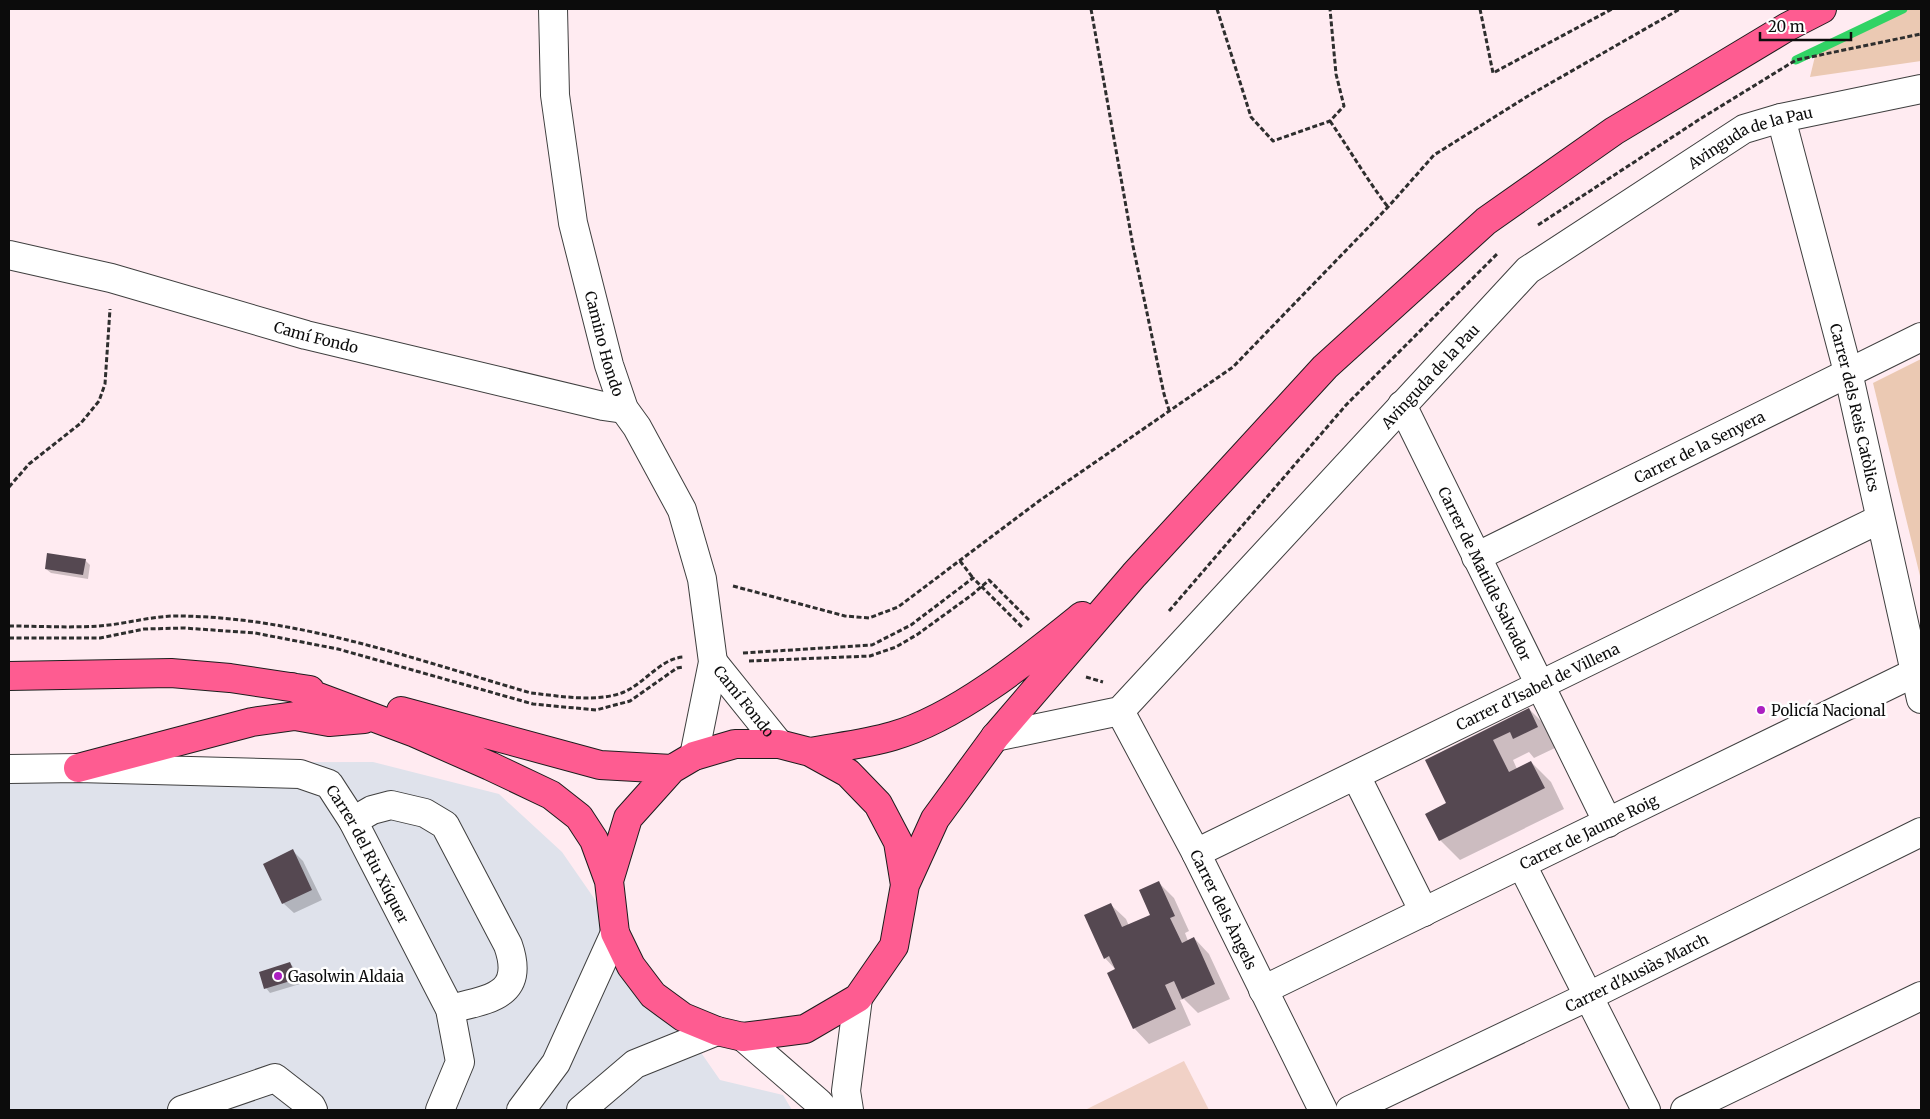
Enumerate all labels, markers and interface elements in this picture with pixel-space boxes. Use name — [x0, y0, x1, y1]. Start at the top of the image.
scale bar — [1760, 10, 1851, 42]
text: 20 m — [1768, 17, 1805, 36]
street label: Avinguda de la Pau — [1683, 102, 1814, 173]
street label: Camino Hondo — [581, 289, 629, 399]
street label: Camí Fondo — [272, 317, 360, 357]
street label: Avinguda de la Pau — [1376, 320, 1483, 433]
street label: Carrer dels Reis Catòlics — [1826, 321, 1884, 494]
street label: Carrer de la Senyera — [1631, 406, 1768, 487]
street label: Carrer de Matilde Salvador — [1434, 484, 1536, 664]
street label: Carrer d'Isabel de Villena — [1453, 638, 1622, 734]
street label: Camí Fondo — [710, 661, 779, 741]
place label: Policía Nacional — [1771, 701, 1886, 720]
marker: Policía Nacional — [1755, 704, 1767, 716]
street label: Carrer del Riu Xúquer — [323, 781, 414, 927]
street label: Carrer de Jaume Roig — [1516, 790, 1661, 873]
street label: Carrer dels Àngels — [1186, 846, 1261, 972]
street label: Carrer d'Ausiàs March — [1562, 929, 1712, 1016]
place label: Gasolwin Aldaia — [288, 967, 404, 986]
marker: Gasolwin Aldaia — [272, 970, 284, 982]

